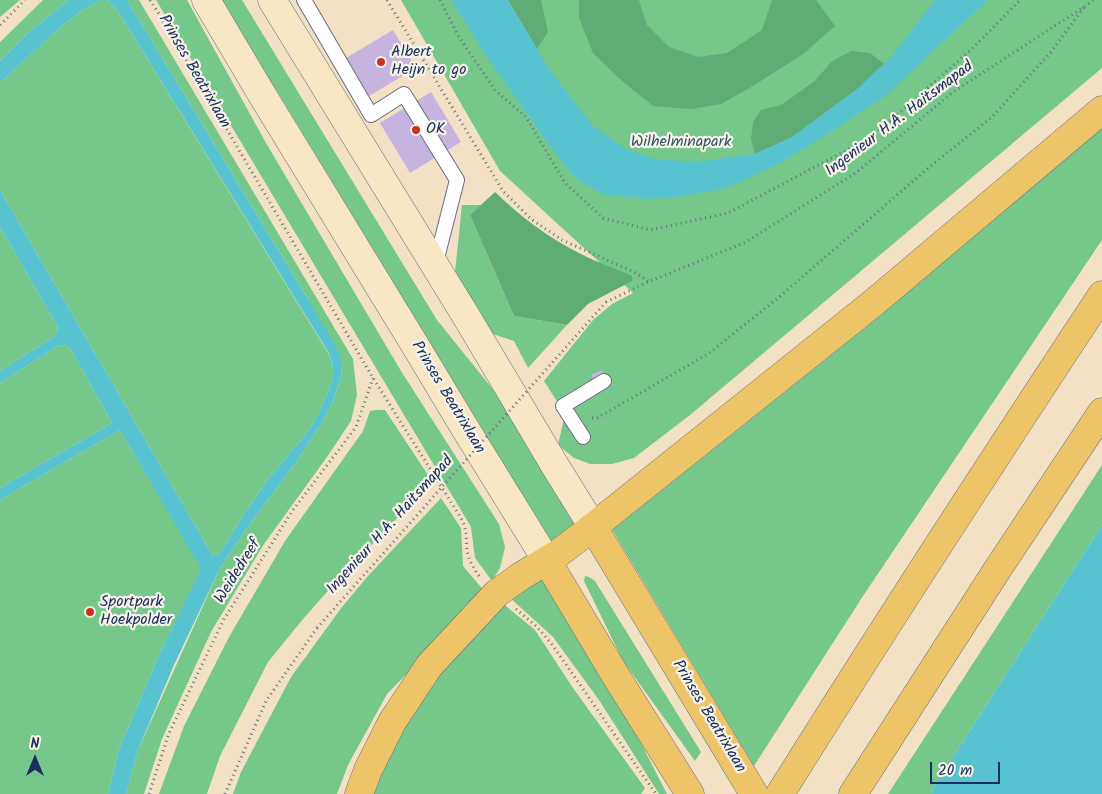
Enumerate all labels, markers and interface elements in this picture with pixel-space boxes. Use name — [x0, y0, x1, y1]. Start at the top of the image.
street label: Prinses Beatrixlaan — [153, 12, 233, 132]
place label: Albert Heijn to go — [391, 43, 466, 81]
marker: Albert Heijn to go — [375, 56, 387, 68]
street label: Ingenieur H.A. Haitsmapad — [822, 58, 978, 182]
place label: OK — [426, 120, 445, 140]
marker: OK — [410, 124, 422, 136]
park label: Wilhelminapark — [631, 133, 731, 153]
street label: Prinses Beatrixlaan — [406, 338, 488, 458]
street label: Ingenieur H.A. Haitsmapad — [324, 453, 458, 599]
street label: Weidedreef — [212, 536, 266, 608]
place label: Sportpark Hoekpolder — [100, 593, 172, 631]
marker: Sportpark Hoekpolder — [84, 606, 96, 618]
street label: Prinses Beatrixlaan — [667, 657, 749, 777]
text: N — [31, 733, 39, 755]
north arrow — [10, 734, 60, 784]
scale bar — [932, 752, 1002, 784]
text: 20 m — [938, 759, 972, 783]

